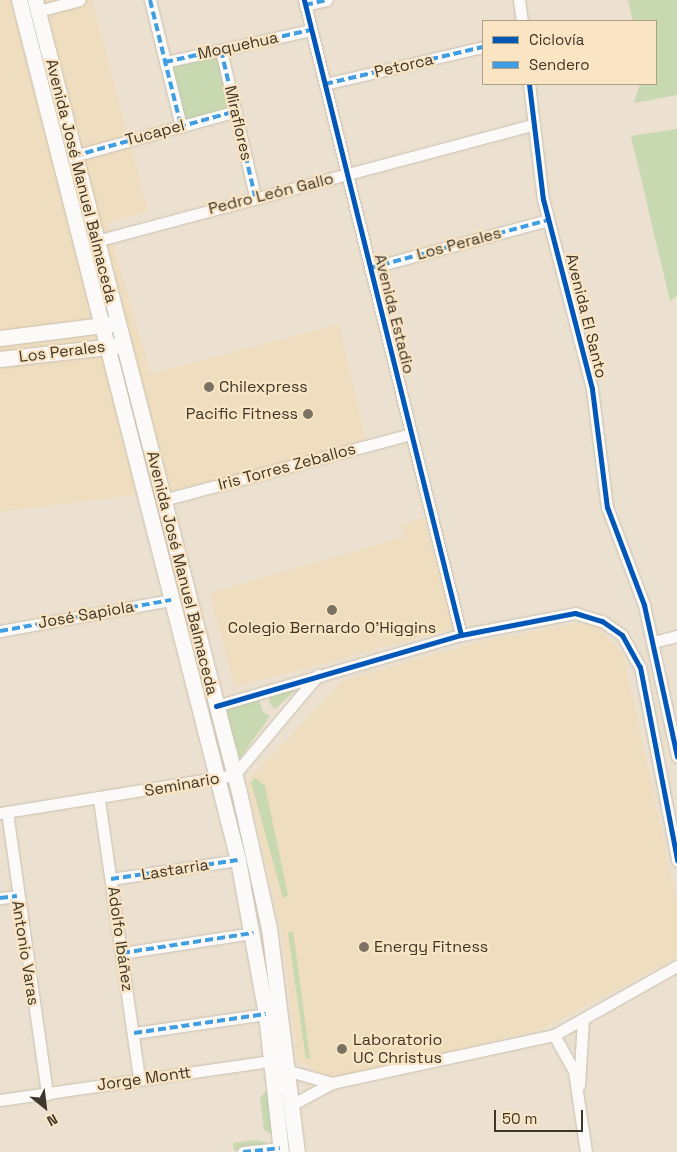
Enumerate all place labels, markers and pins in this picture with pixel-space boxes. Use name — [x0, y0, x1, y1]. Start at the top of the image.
place label: Chilexpress — [219, 377, 308, 397]
marker: Chilexpress — [203, 381, 215, 393]
place label: Pacific Fitness — [186, 404, 298, 424]
marker: Pacific Fitness — [302, 408, 314, 420]
marker: Colegio Bernardo O'Higgins — [326, 604, 338, 616]
place label: Colegio Bernardo O'Higgins — [228, 618, 436, 638]
place label: Energy Fitness — [374, 937, 488, 957]
marker: Energy Fitness — [358, 941, 370, 953]
place label: Laboratorio UC Christus — [353, 1030, 442, 1068]
marker: Laboratorio UC Christus — [335, 1042, 349, 1056]

